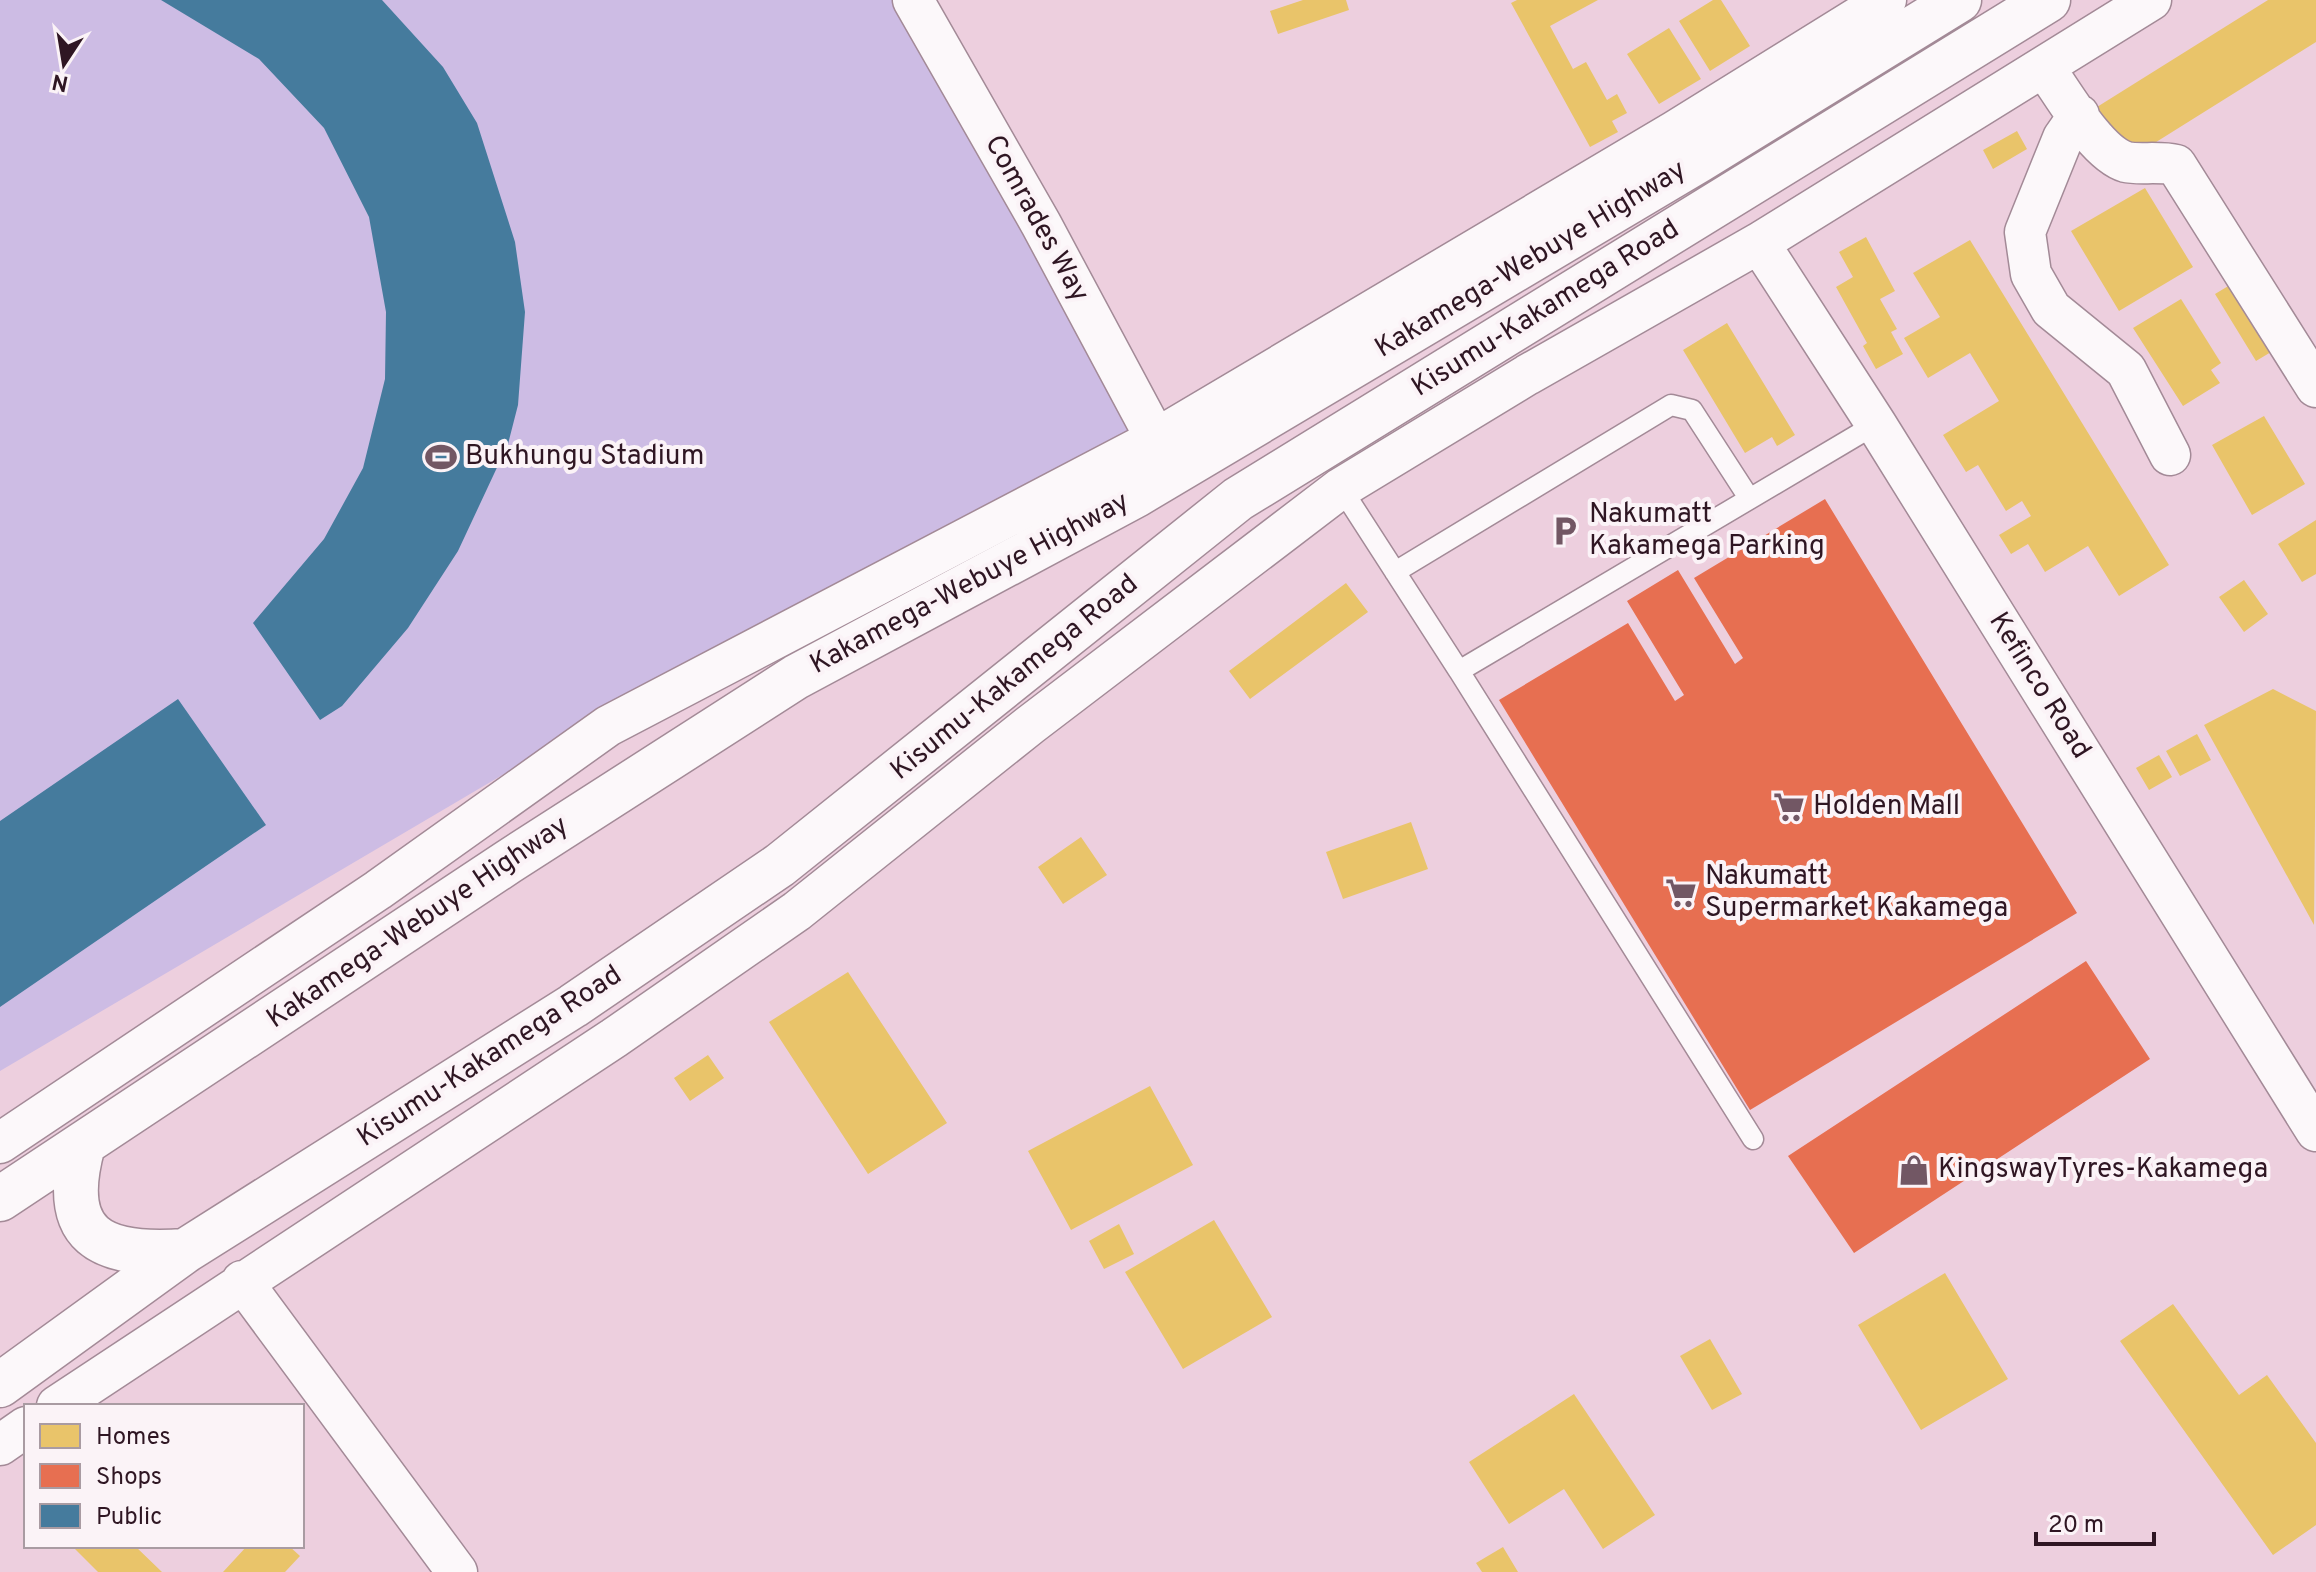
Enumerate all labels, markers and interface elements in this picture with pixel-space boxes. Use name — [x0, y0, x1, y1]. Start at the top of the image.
north arrow — [24, 24, 104, 104]
text: N — [50, 66, 71, 96]
street label: Comrades Way — [975, 129, 1097, 309]
street label: Kakamega-Webuye Highway — [1369, 153, 1693, 367]
street label: Kisumu-Kakamega Road — [1406, 212, 1686, 406]
place label: Bukhungu Stadium — [465, 439, 704, 475]
sports icon: Bukhungu Stadium — [424, 440, 458, 474]
street label: Kakamega-Webuye Highway — [804, 484, 1136, 684]
place label: Nakumatt Kakamega Parking — [1589, 497, 1825, 565]
parking icon: Nakumatt Kakamega Parking — [1548, 514, 1582, 548]
street label: Kisumu-Kakamega Road — [884, 567, 1146, 789]
street label: Kefinco Road — [1980, 606, 2098, 766]
place label: Holden Mall — [1813, 789, 1960, 825]
supermarket icon: Holden Mall — [1772, 790, 1806, 824]
street label: Kakamega-Webuye Highway — [260, 808, 576, 1038]
place label: Nakumatt Supermarket Kakamega — [1705, 859, 2008, 927]
supermarket icon: Nakumatt Supermarket Kakamega — [1664, 876, 1698, 910]
street label: Kisumu-Kakamega Road — [351, 958, 629, 1156]
place label: KingswayTyres-Kakamega — [1938, 1152, 2268, 1188]
shop icon: KingswayTyres-Kakamega — [1897, 1153, 1931, 1187]
legend — [24, 1404, 304, 1548]
text: Homes — [96, 1423, 171, 1453]
text: Shops — [96, 1463, 162, 1493]
scale bar — [2036, 1496, 2154, 1546]
text: Public — [96, 1503, 162, 1533]
text: 20 m — [2048, 1511, 2104, 1541]

